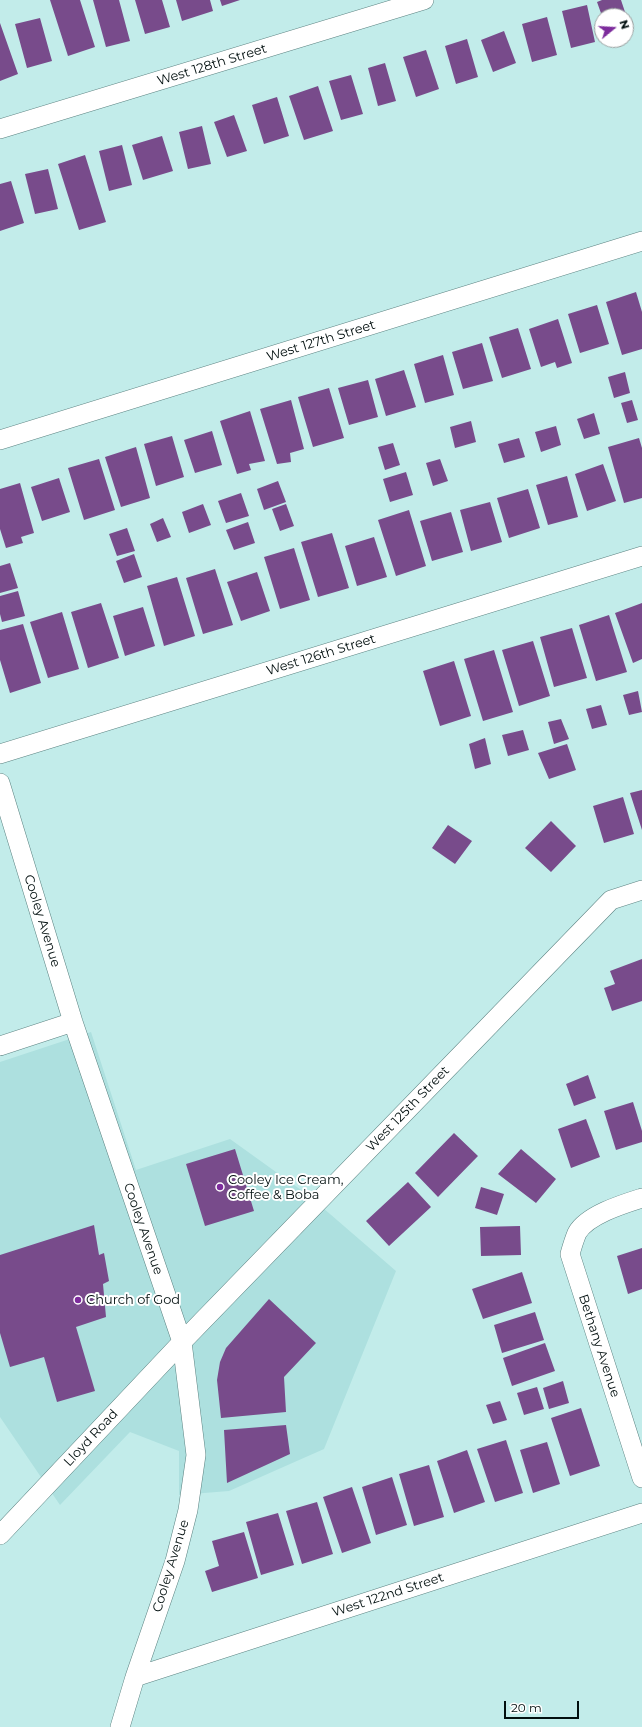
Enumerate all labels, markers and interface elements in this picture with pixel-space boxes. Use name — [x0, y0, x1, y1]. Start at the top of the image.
north arrow — [594, 8, 634, 48]
text: N — [616, 18, 632, 31]
street label: West 128th Street — [155, 41, 269, 89]
street label: West 127th Street — [265, 317, 377, 365]
street label: West 126th Street — [265, 631, 377, 679]
street label: Cooley Avenue — [21, 873, 63, 969]
street label: West 125th Street — [363, 1063, 453, 1155]
place label: Cooley Ice Cream, Coffee & Boba — [228, 1172, 343, 1203]
street label: Cooley Avenue — [120, 1181, 166, 1277]
marker: Cooley Ice Cream, Coffee & Boba — [215, 1182, 225, 1192]
place label: Church of God — [86, 1292, 180, 1308]
street label: Bethany Avenue — [575, 1292, 623, 1400]
marker: Church of God — [73, 1295, 83, 1305]
street label: Lloyd Road — [61, 1406, 121, 1470]
street label: Cooley Avenue — [150, 1518, 192, 1614]
street label: West 122nd Street — [330, 1570, 446, 1620]
scale bar — [506, 1693, 581, 1719]
text: 20 m — [511, 1700, 542, 1715]

